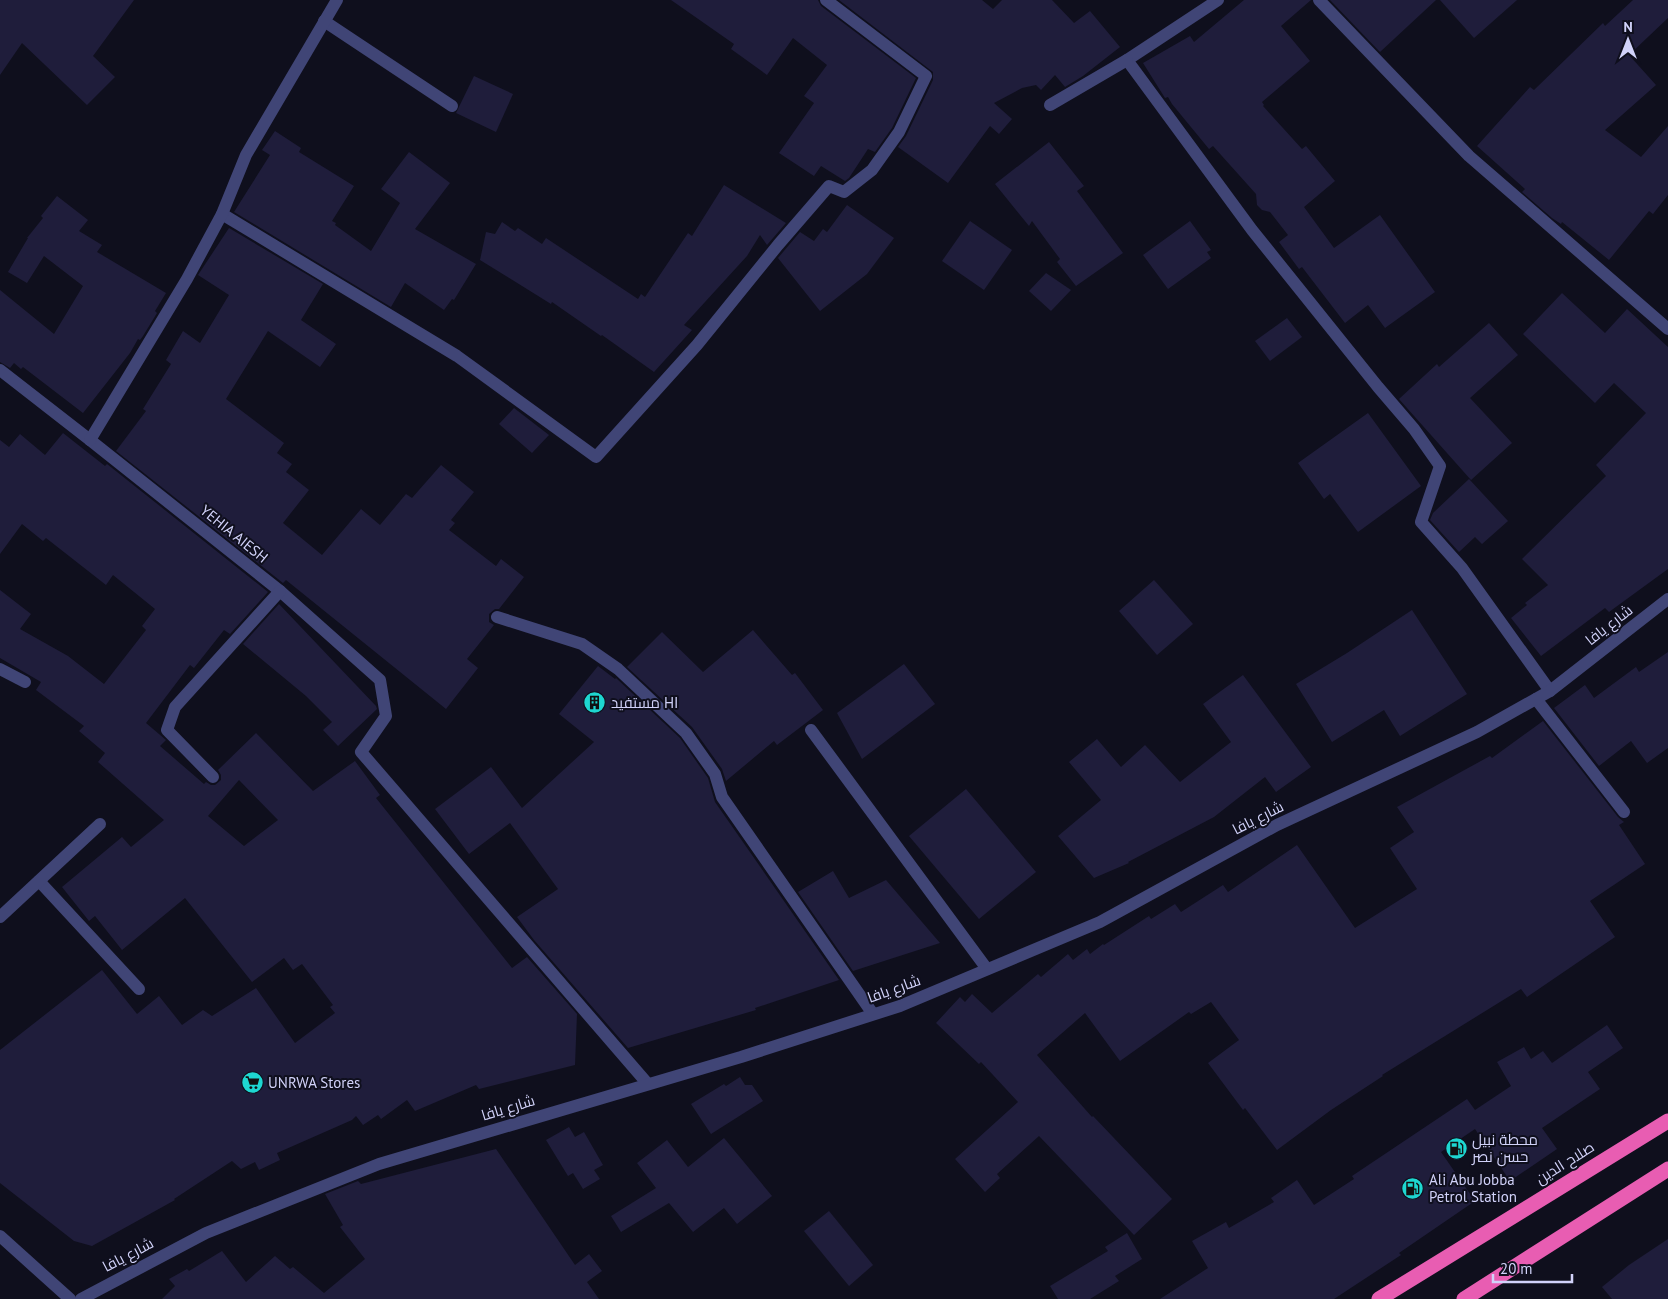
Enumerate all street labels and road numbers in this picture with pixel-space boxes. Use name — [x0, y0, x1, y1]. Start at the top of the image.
street label: YEHIA AIESH — [197, 501, 272, 567]
street label: شارع يافا — [1581, 600, 1637, 651]
street label: شارع يافا — [1229, 797, 1288, 840]
street label: شارع يافا — [865, 970, 924, 1009]
street label: شارع يافا — [479, 1090, 538, 1127]
street label: صلاح الدين — [1532, 1137, 1599, 1190]
street label: شارع يافا — [99, 1233, 157, 1278]

